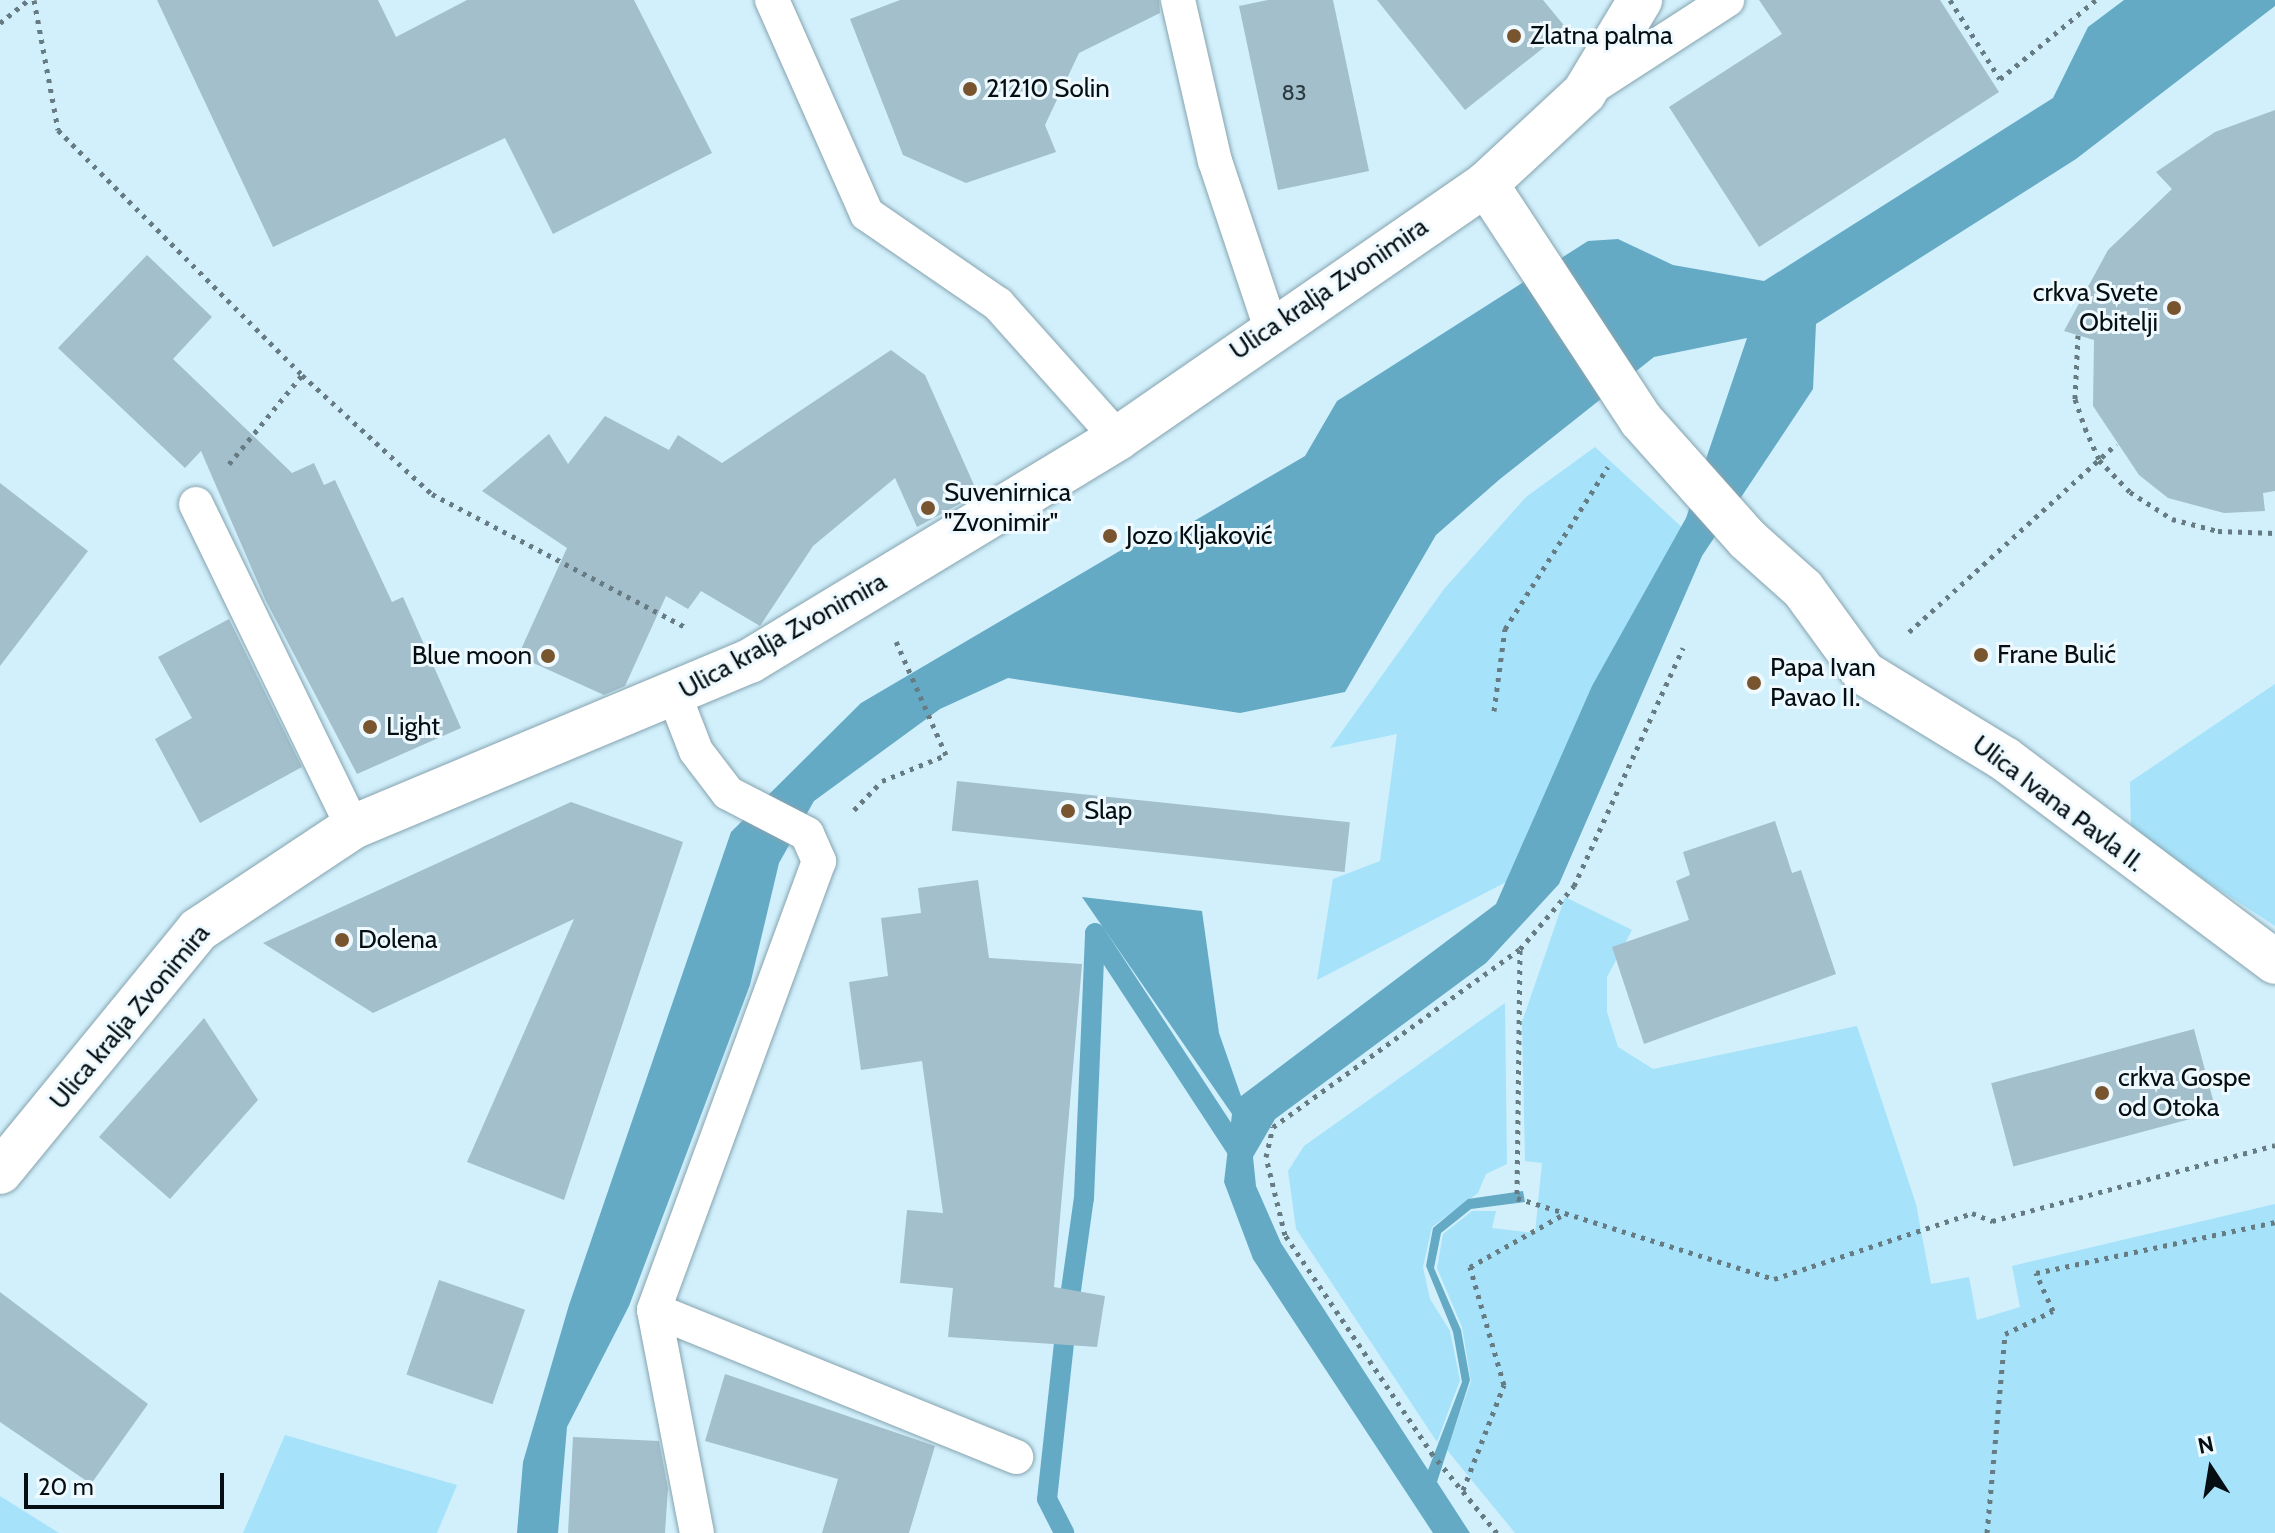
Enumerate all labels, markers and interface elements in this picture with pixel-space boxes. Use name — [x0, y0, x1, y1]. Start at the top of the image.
place label: Zlatna palma — [1530, 20, 1673, 52]
marker: Zlatna palma — [1505, 27, 1523, 45]
place label: 21210 Solin — [986, 73, 1110, 105]
marker: 21210 Solin — [961, 80, 979, 98]
house number: 83 — [1281, 80, 1307, 106]
street label: Ulica kralja Zvonimira — [1224, 211, 1434, 367]
place label: crkva Svete Obitelji — [2033, 277, 2158, 338]
marker: crkva Svete Obitelji — [2165, 299, 2183, 317]
place label: Suvenirnica "Zvonimir" — [944, 477, 1071, 538]
marker: Suvenirnica "Zvonimir" — [919, 499, 937, 517]
place label: Jozo Kljaković — [1126, 520, 1273, 552]
marker: Jozo Kljaković — [1101, 527, 1119, 545]
street label: Ulica kralja Zvonimira — [674, 566, 892, 706]
place label: Frane Bulić — [1997, 639, 2116, 671]
place label: Blue moon — [412, 640, 532, 672]
marker: Frane Bulić — [1972, 646, 1990, 664]
marker: Blue moon — [539, 647, 557, 665]
place label: Papa Ivan Pavao II. — [1770, 652, 1876, 714]
marker: Papa Ivan Pavao II. — [1745, 674, 1763, 692]
place label: Light — [386, 711, 440, 743]
marker: Light — [361, 718, 379, 736]
street label: Ulica Ivana Pavla II. — [1966, 729, 2150, 879]
place label: Slap — [1084, 795, 1132, 827]
marker: Slap — [1059, 802, 1077, 820]
street label: Ulica kralja Zvonimira — [43, 918, 217, 1116]
place label: Dolena — [358, 924, 437, 956]
marker: Dolena — [333, 931, 351, 949]
place label: crkva Gospe od Otoka — [2118, 1062, 2251, 1124]
marker: crkva Gospe od Otoka — [2093, 1084, 2111, 1102]
north arrow — [2171, 1429, 2251, 1509]
text: N — [2195, 1430, 2216, 1460]
scale bar — [28, 1457, 228, 1507]
text: 20 m — [38, 1472, 94, 1501]

